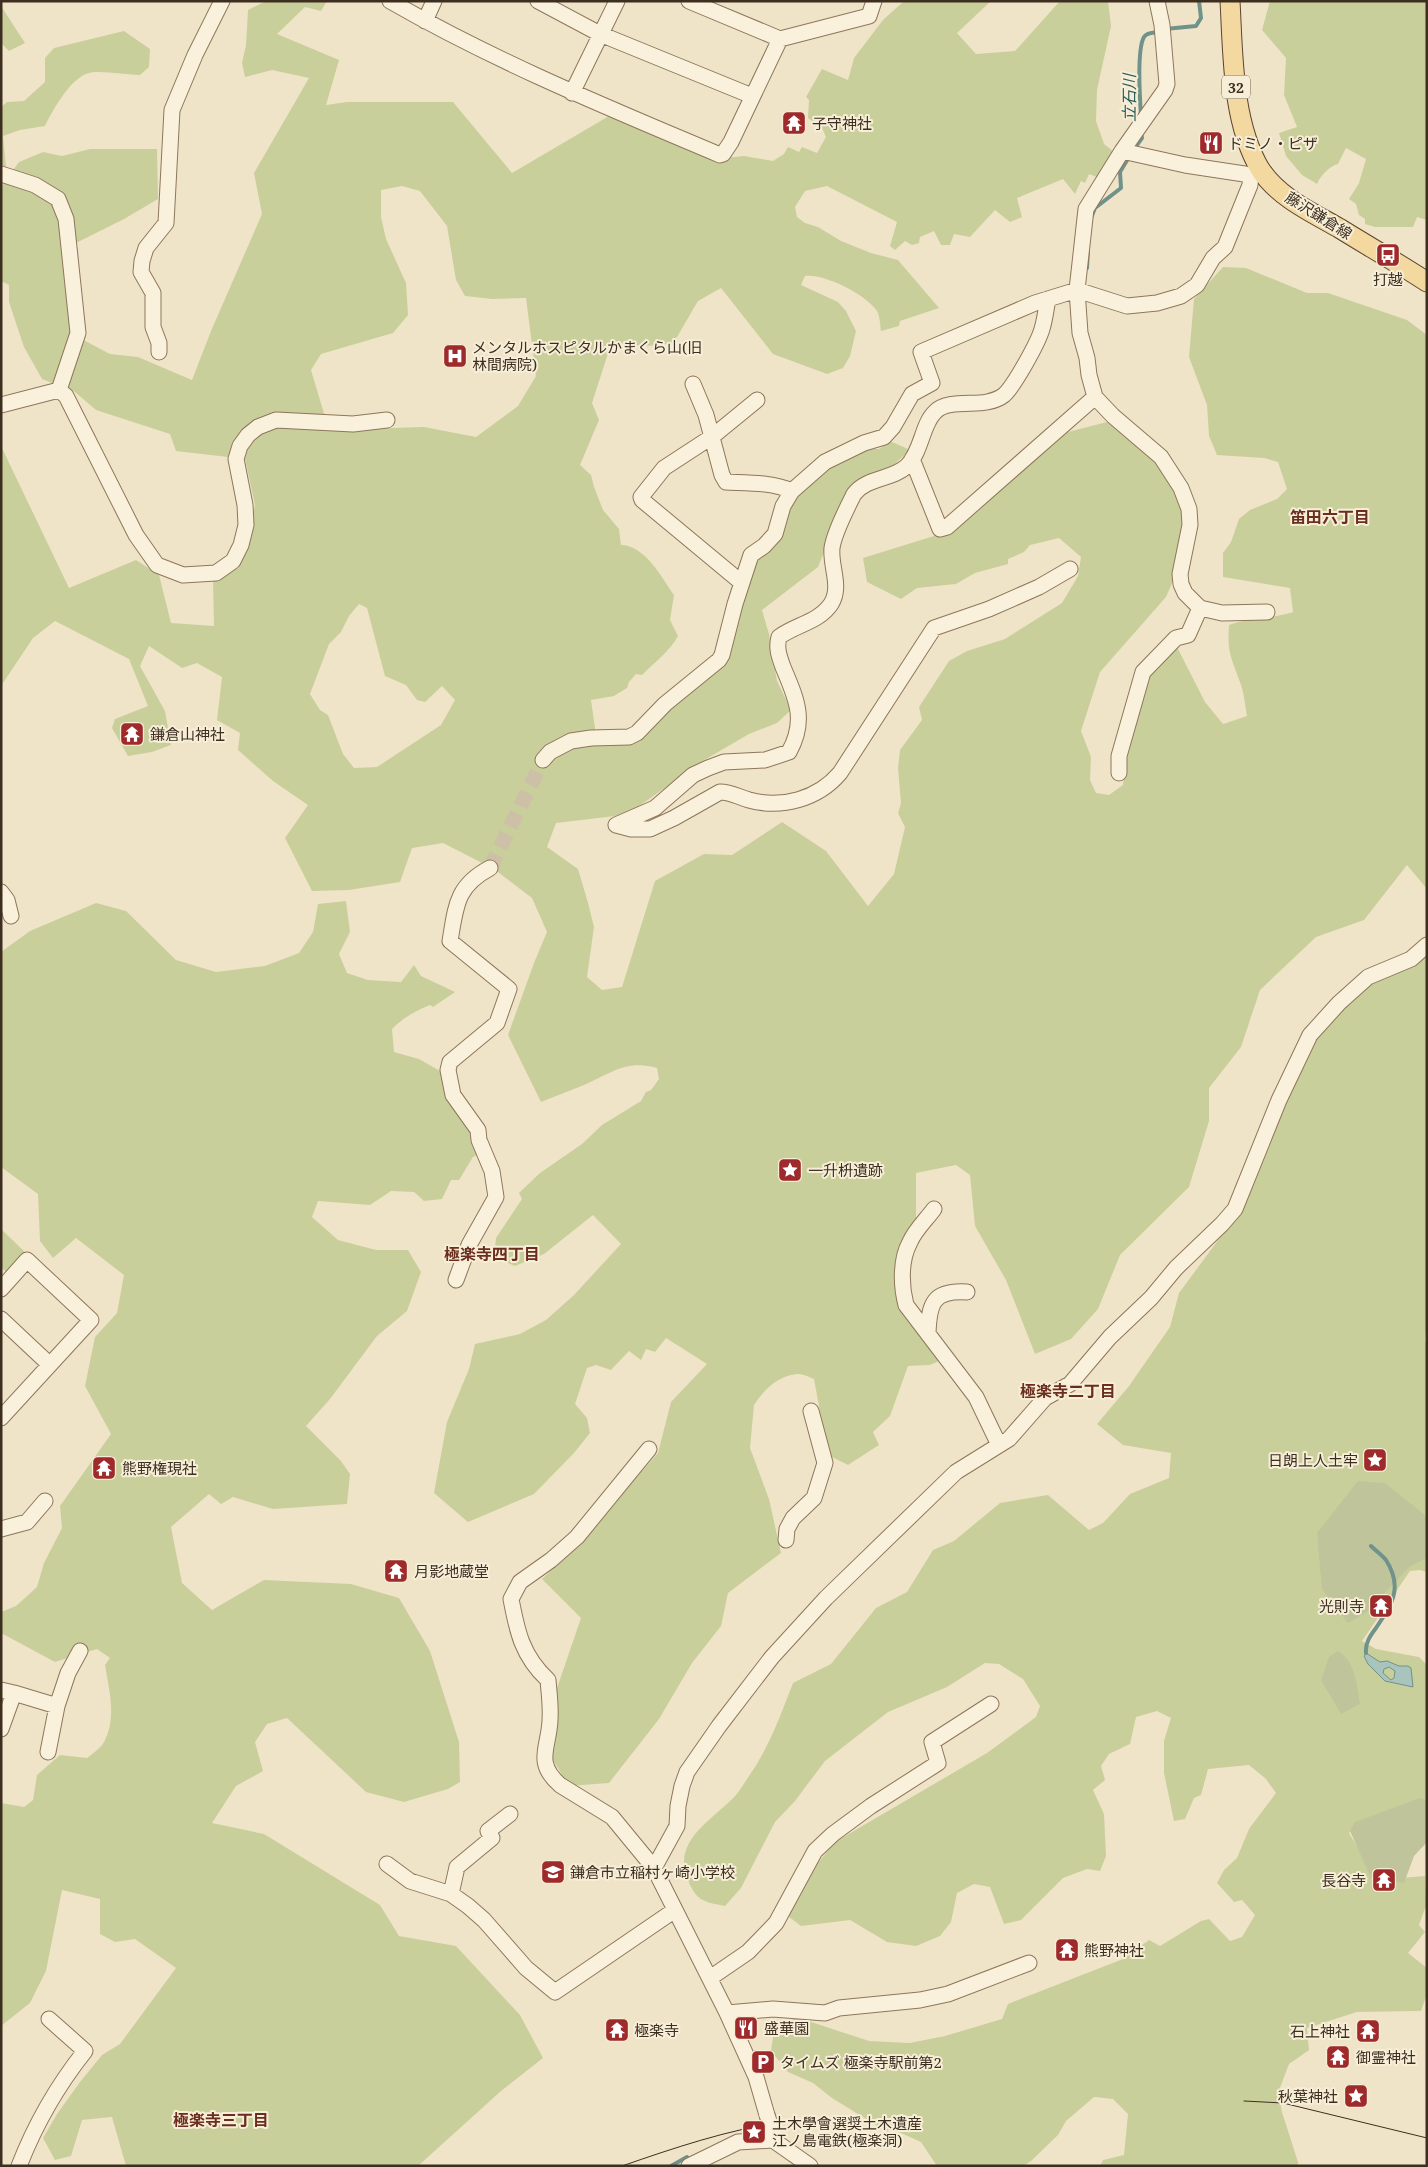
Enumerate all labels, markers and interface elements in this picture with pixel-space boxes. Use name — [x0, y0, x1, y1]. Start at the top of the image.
water label: 立石川 — [1118, 72, 1140, 122]
road number: 32 — [1222, 75, 1250, 98]
temple icon: 子守神社 — [781, 110, 807, 136]
place label: 子守神社 — [812, 113, 872, 133]
restaurant icon: ドミノ・ピザ — [1198, 130, 1224, 156]
place label: ドミノ・ピザ — [1228, 133, 1318, 153]
street label: 藤沢鎌倉線 — [1282, 187, 1356, 243]
bus stop icon: 打越 — [1375, 242, 1401, 268]
place label: 打越 — [1373, 269, 1403, 289]
place label: メンタルホスピタルかまくら山(旧 林間病院) — [472, 337, 702, 374]
hospital icon: メンタルホスピタルかまくら山(旧 林間病院) — [442, 343, 468, 369]
district label: 笛田六丁目 — [1290, 506, 1370, 528]
temple icon: 鎌倉山神社 — [119, 721, 145, 747]
place label: 鎌倉山神社 — [150, 724, 225, 744]
place icon: 一升枡遺跡 — [777, 1157, 803, 1183]
place label: 一升枡遺跡 — [808, 1160, 883, 1180]
district label: 極楽寺四丁目 — [444, 1243, 540, 1265]
district label: 極楽寺二丁目 — [1020, 1380, 1116, 1402]
place icon: 日朗上人土牢 — [1362, 1447, 1388, 1473]
place label: 日朗上人土牢 — [1268, 1450, 1358, 1470]
temple icon: 熊野権現社 — [91, 1455, 117, 1481]
place label: 熊野権現社 — [122, 1458, 197, 1478]
temple icon: 月影地蔵堂 — [383, 1558, 409, 1584]
place label: 月影地蔵堂 — [414, 1561, 489, 1581]
temple icon: 光則寺 — [1368, 1593, 1394, 1619]
place label: 光則寺 — [1319, 1596, 1364, 1616]
school or university icon: 鎌倉市立稲村ヶ崎小学校 — [540, 1859, 566, 1885]
place label: 鎌倉市立稲村ヶ崎小学校 — [570, 1862, 735, 1882]
temple icon: 長谷寺 — [1371, 1867, 1397, 1893]
place label: 長谷寺 — [1321, 1870, 1366, 1890]
temple icon: 熊野神社 — [1054, 1937, 1080, 1963]
place label: 熊野神社 — [1084, 1940, 1144, 1960]
restaurant icon: 盛華園 — [733, 2015, 759, 2041]
temple icon: 極楽寺 — [604, 2017, 630, 2043]
place label: 盛華園 — [764, 2018, 809, 2038]
temple icon: 石上神社 — [1355, 2018, 1381, 2044]
place label: 極楽寺 — [634, 2020, 679, 2040]
place label: 石上神社 — [1290, 2021, 1350, 2041]
temple icon: 御霊神社 — [1325, 2044, 1351, 2070]
place label: 御霊神社 — [1356, 2047, 1416, 2067]
parking icon: タイムズ 極楽寺駅前第2 — [750, 2049, 776, 2075]
place label: タイムズ 極楽寺駅前第2 — [780, 2052, 942, 2072]
place icon: 秋葉神社 — [1343, 2083, 1369, 2109]
place label: 秋葉神社 — [1278, 2086, 1338, 2106]
district label: 極楽寺三丁目 — [173, 2109, 269, 2131]
place label: 土木學會選奨土木遺産 江ノ島電鉄(極楽洞) — [772, 2113, 922, 2150]
place icon: 土木學會選奨土木遺産 江ノ島電鉄(極楽洞) — [741, 2119, 767, 2145]

